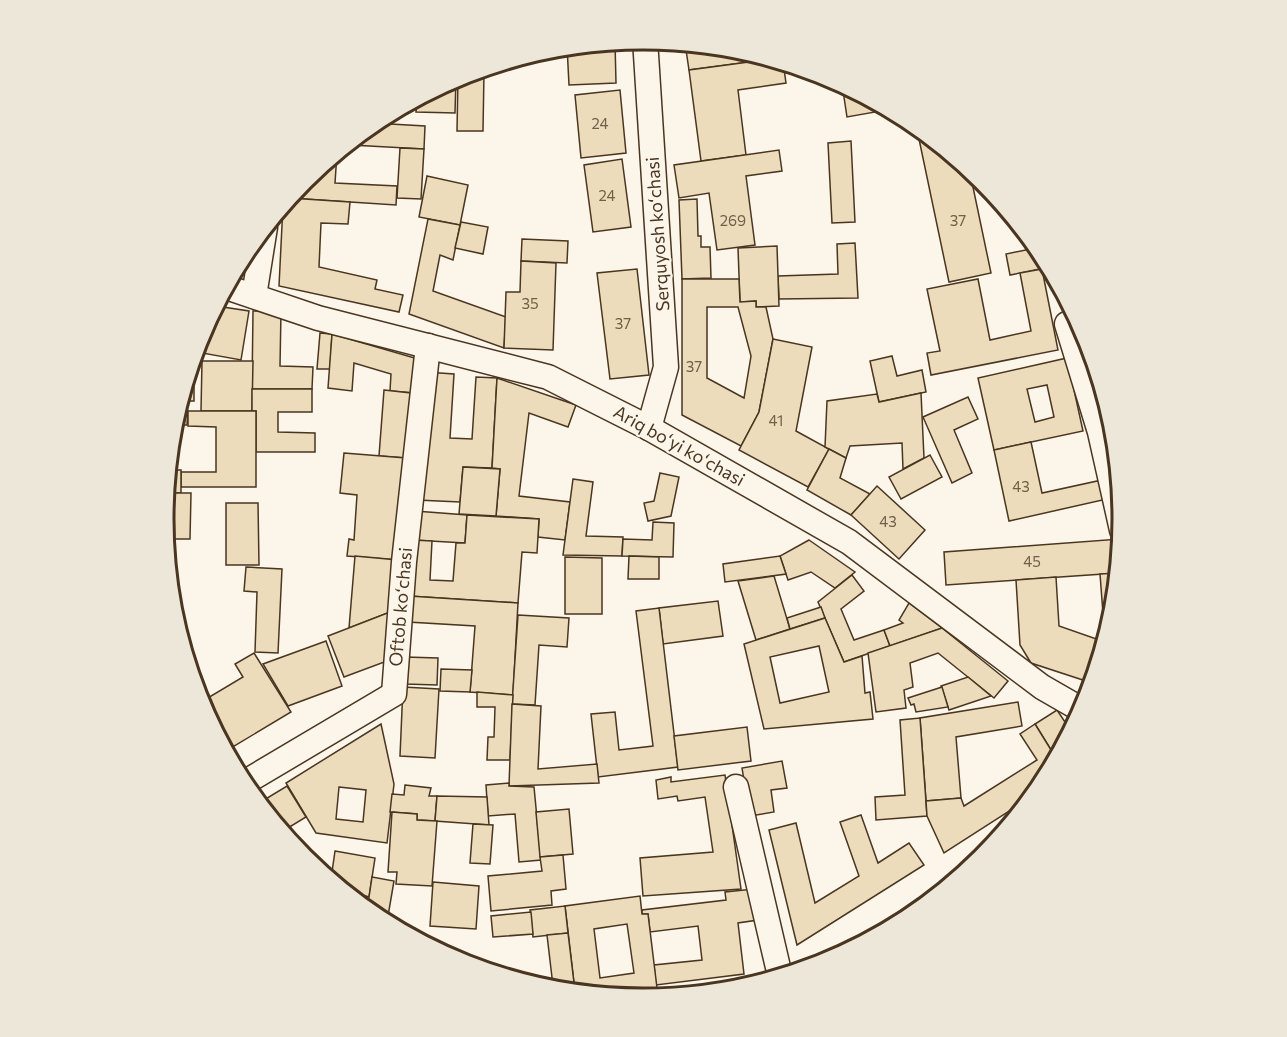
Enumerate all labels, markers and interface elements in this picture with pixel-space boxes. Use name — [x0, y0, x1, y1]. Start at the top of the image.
house number: 24 — [591, 114, 609, 132]
street label: Serquyosh koʻchasi — [641, 156, 673, 312]
house number: 24 — [598, 186, 616, 204]
house number: 269 — [720, 211, 746, 229]
house number: 37 — [950, 211, 966, 229]
house number: 35 — [521, 294, 539, 312]
house number: 37 — [615, 314, 631, 332]
house number: 37 — [686, 357, 702, 375]
street label: Ariq boʻyi koʻchasi — [610, 400, 749, 490]
house number: 41 — [769, 411, 783, 429]
house number: 43 — [1012, 477, 1030, 495]
house number: 43 — [879, 512, 897, 530]
street label: Oftob koʻchasi — [384, 546, 416, 667]
house number: 45 — [1023, 552, 1041, 570]

